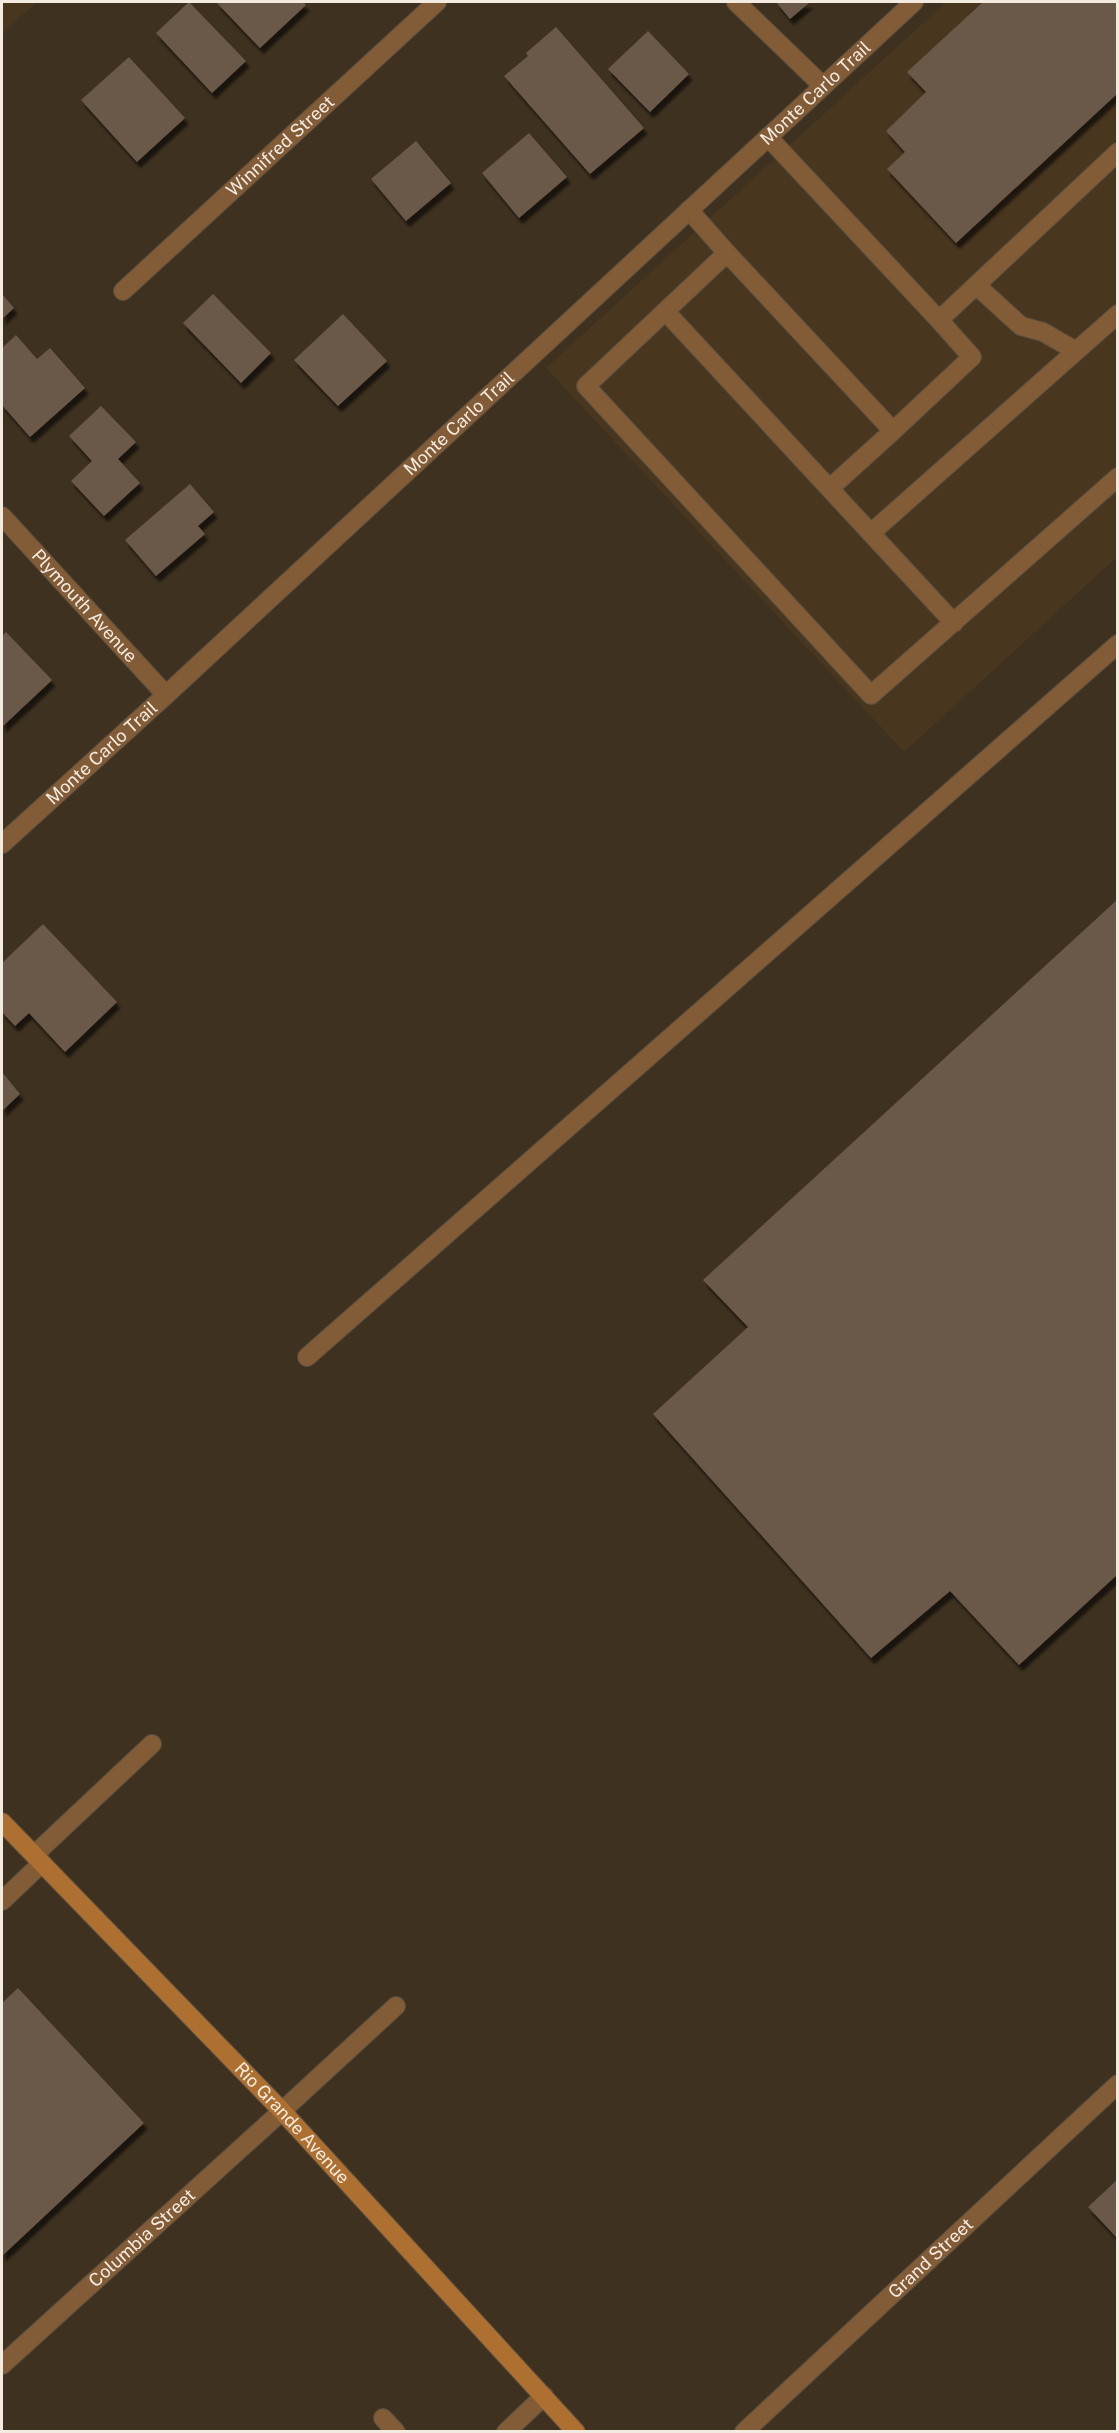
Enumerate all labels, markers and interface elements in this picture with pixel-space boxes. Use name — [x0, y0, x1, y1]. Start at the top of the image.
street label: Monte Carlo Trail — [756, 37, 875, 149]
street label: Winnifred Street — [222, 91, 338, 201]
street label: Monte Carlo Trail — [399, 367, 518, 479]
street label: Plymouth Avenue — [28, 545, 142, 667]
street label: Monte Carlo Trail — [42, 697, 162, 809]
street label: Rio Grande Avenue — [231, 2058, 354, 2188]
street label: Columbia Street — [84, 2184, 199, 2291]
street label: Grand Street — [884, 2213, 977, 2302]

